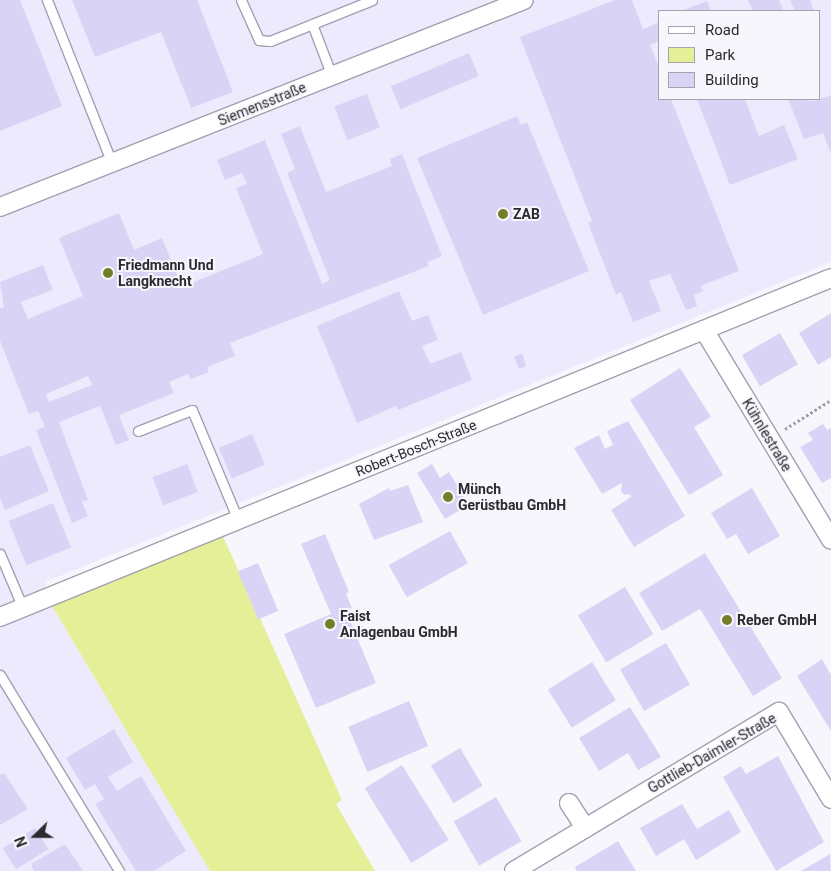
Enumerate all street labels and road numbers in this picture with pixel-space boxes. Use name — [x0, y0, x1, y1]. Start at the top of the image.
street label: Siemensstraße — [216, 79, 308, 129]
street label: Kühnlestraße — [739, 395, 795, 475]
street label: Robert-Bosch-Straße — [353, 416, 479, 480]
street label: Gottlieb-Daimler-Straße — [645, 709, 779, 797]

